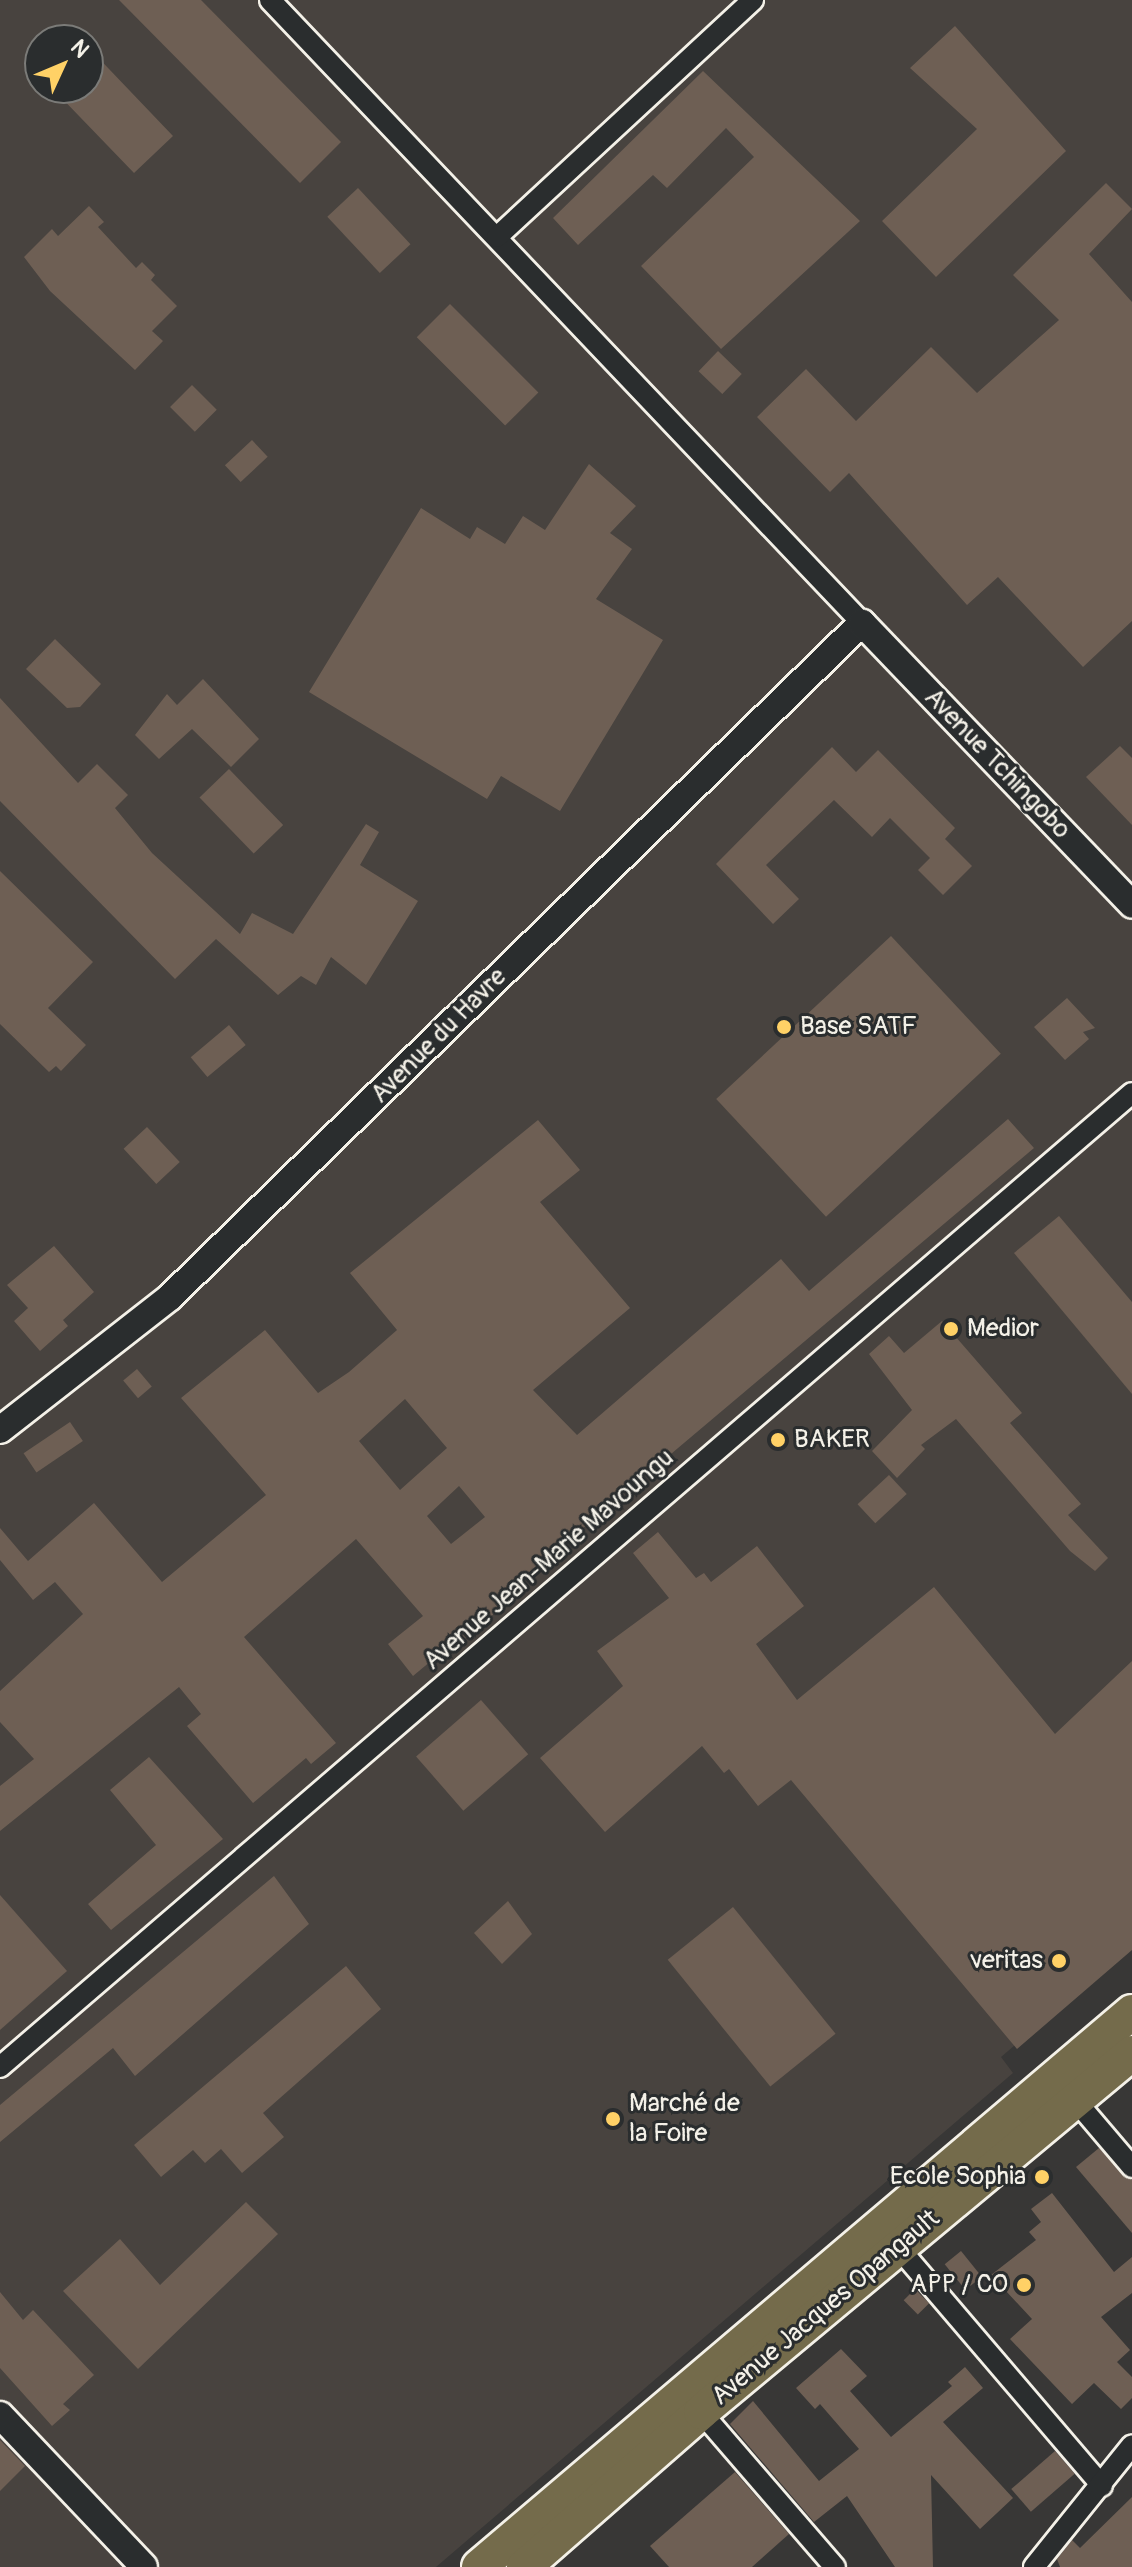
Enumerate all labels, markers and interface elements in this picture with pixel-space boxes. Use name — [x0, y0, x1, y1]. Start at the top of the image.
north arrow — [24, 24, 104, 104]
text: N — [65, 34, 95, 64]
street label: Avenue Tchingobo — [917, 682, 1077, 846]
street label: Avenue du Havre — [365, 962, 513, 1110]
place label: Base SATF — [800, 1011, 917, 1043]
marker: Base SATF — [775, 1018, 793, 1036]
place label: Medior — [967, 1313, 1039, 1345]
marker: Medior — [942, 1320, 960, 1338]
place label: BAKER — [794, 1424, 870, 1456]
marker: BAKER — [769, 1431, 787, 1449]
street label: Avenue Jean-Marie Mavoungu — [417, 1443, 681, 1677]
place label: veritas — [970, 1945, 1043, 1977]
marker: veritas — [1050, 1952, 1068, 1970]
place label: Marché de la Foire — [629, 2088, 740, 2150]
marker: Marché de la Foire — [604, 2110, 622, 2128]
place label: Ecole Sophia — [890, 2161, 1026, 2193]
marker: Ecole Sophia — [1033, 2168, 1051, 2186]
street label: Avenue Jacques Opangault — [706, 2204, 946, 2412]
place label: APP / CO — [910, 2269, 1008, 2301]
marker: APP / CO — [1015, 2276, 1033, 2294]

